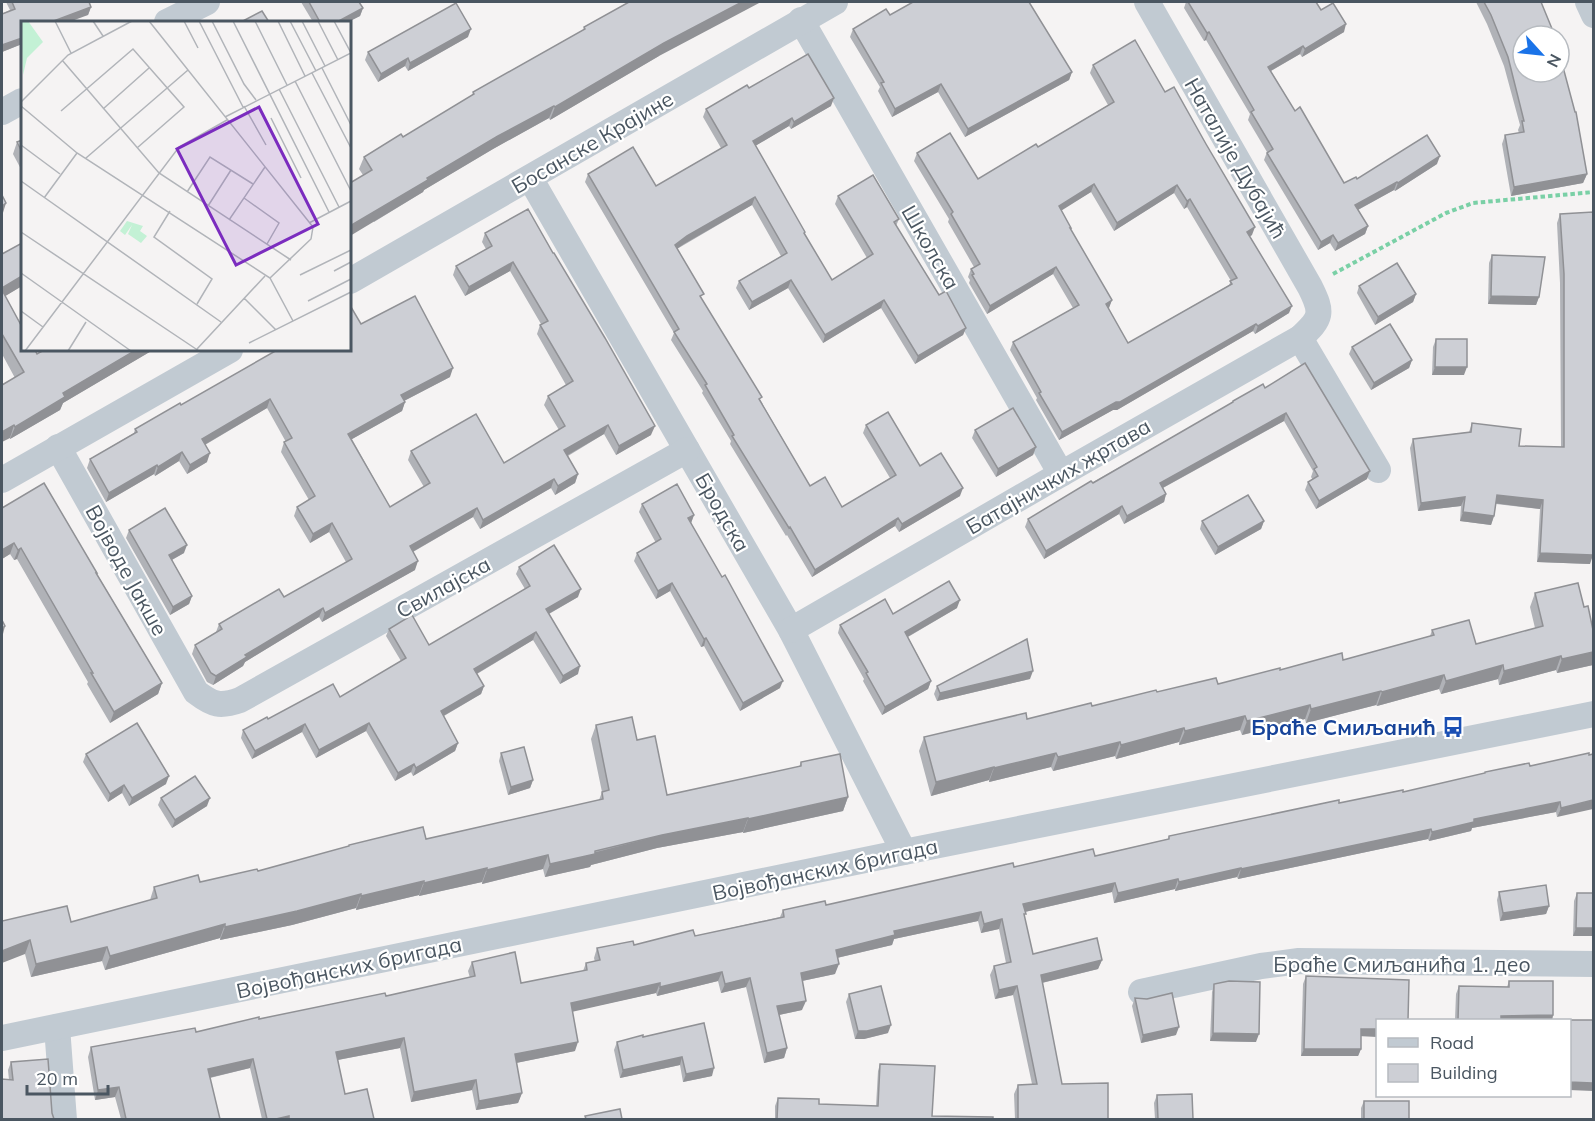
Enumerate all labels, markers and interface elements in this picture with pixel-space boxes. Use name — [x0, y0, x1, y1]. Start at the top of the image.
inset map — [21, 21, 351, 351]
north arrow — [1511, 24, 1571, 84]
text: N — [1543, 51, 1566, 71]
street label: Наталије Дубајић — [1179, 73, 1293, 243]
street label: Босанске Крајине — [506, 85, 678, 199]
street label: Школска — [896, 200, 966, 294]
street label: Батајничких жртава — [961, 413, 1155, 539]
street label: Бродска — [690, 468, 756, 556]
street label: Војводе Јакше — [80, 500, 174, 640]
street label: Свилајска — [391, 551, 495, 623]
place label: Браће Смиљанић — [1251, 714, 1436, 740]
bus stop icon: Браће Смиљанић — [1441, 715, 1465, 739]
street label: Војвођанских бригада — [710, 832, 940, 906]
street label: Војвођанских бригада — [234, 930, 464, 1004]
street label: Браће Смиљанића 1. део — [1273, 951, 1531, 977]
legend — [1376, 1019, 1571, 1097]
text: Road — [1430, 1031, 1474, 1054]
scale bar — [27, 1058, 108, 1096]
text: Building — [1430, 1061, 1498, 1084]
text: 20 m — [36, 1067, 78, 1090]

